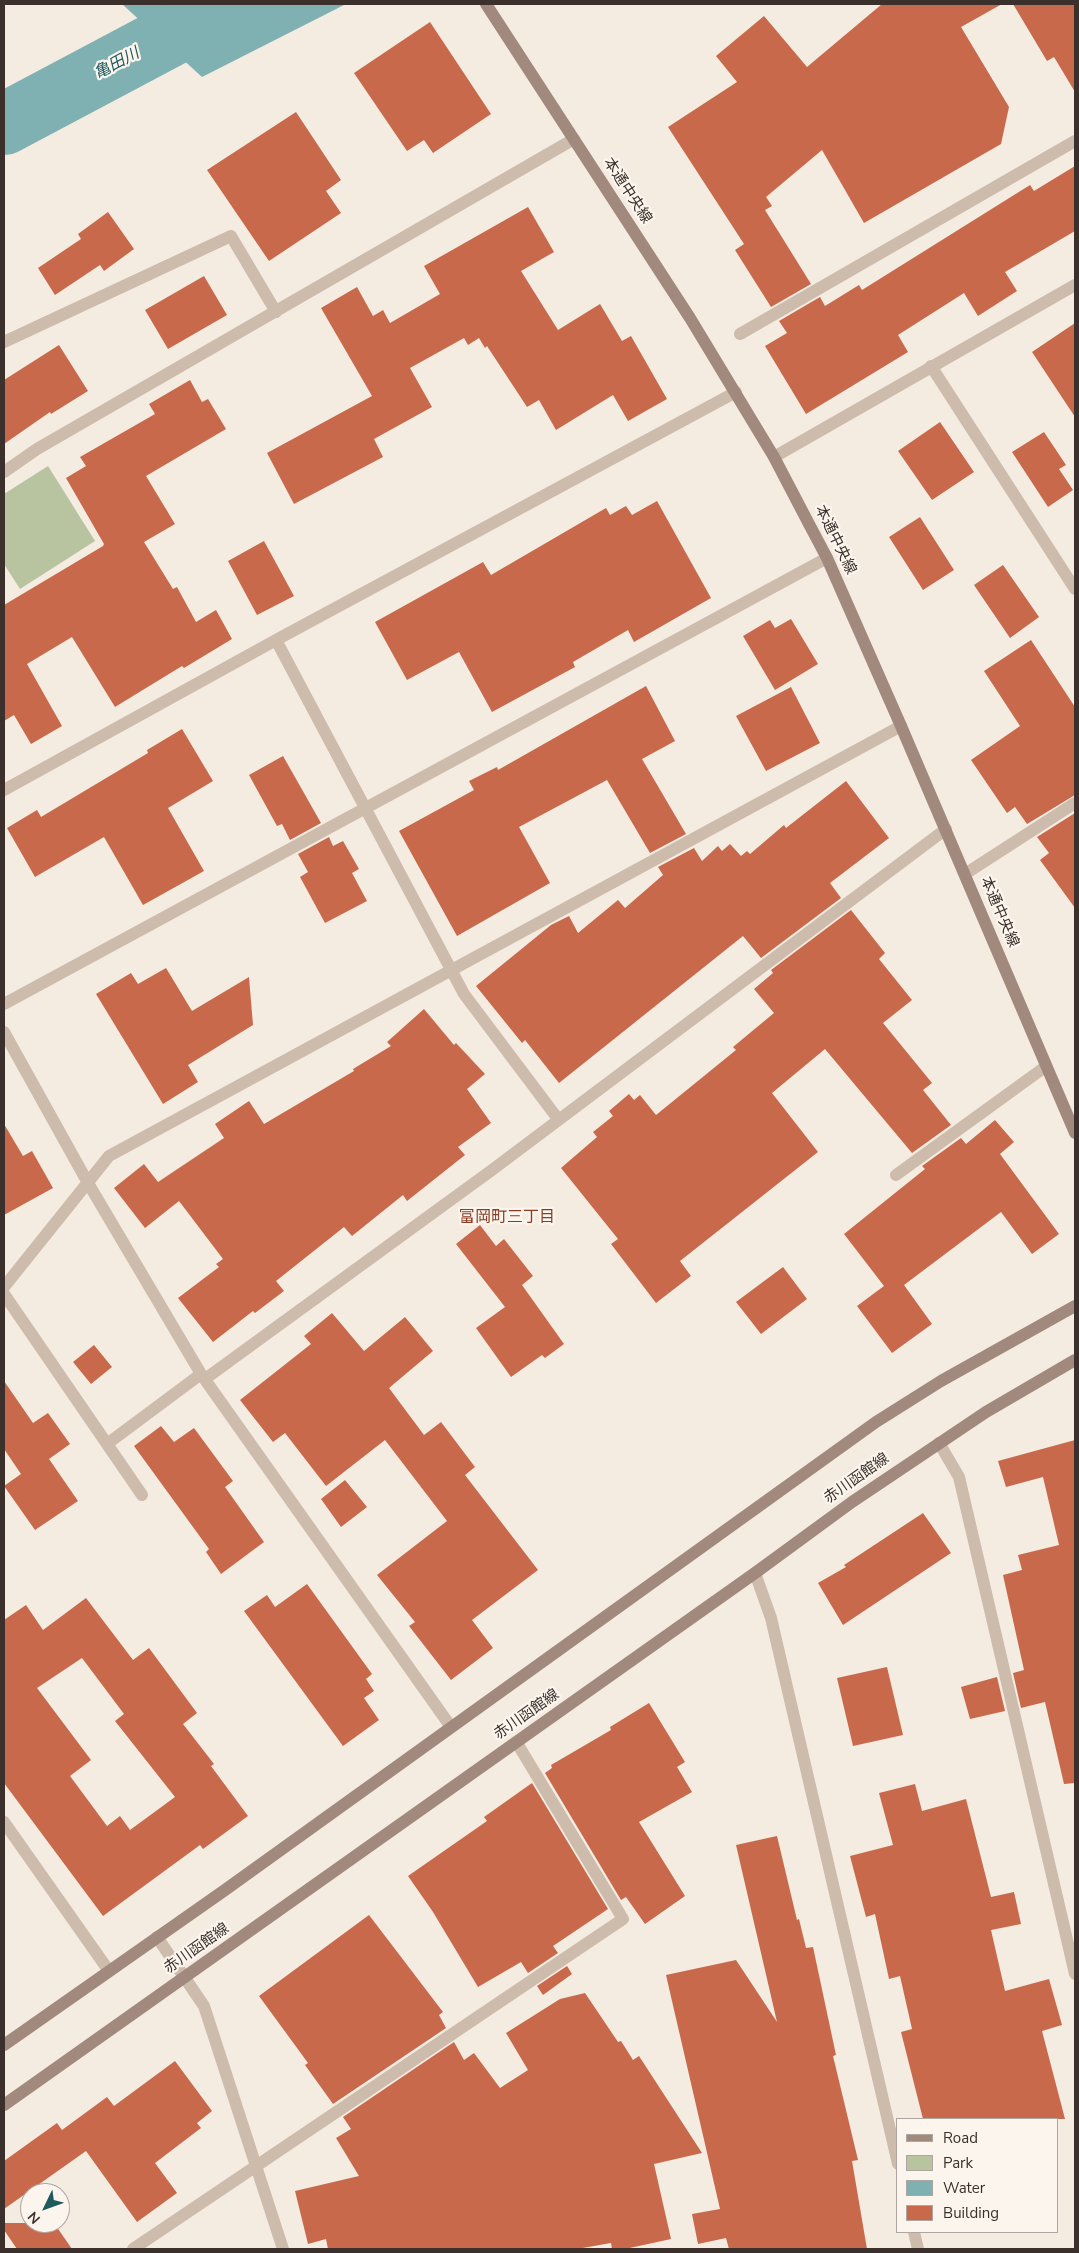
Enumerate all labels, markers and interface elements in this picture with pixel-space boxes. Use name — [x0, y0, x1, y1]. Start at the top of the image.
water label: 亀田川 — [91, 44, 143, 84]
street label: 本通中央線 — [599, 155, 655, 227]
street label: 本通中央線 — [810, 502, 860, 578]
street label: 本通中央線 — [976, 874, 1022, 950]
district label: 富岡町三丁目 — [459, 1208, 555, 1228]
street label: 赤川函館線 — [821, 1450, 893, 1508]
street label: 赤川函館線 — [491, 1686, 563, 1744]
street label: 赤川函館線 — [161, 1920, 233, 1978]
legend — [896, 2118, 1059, 2233]
text: Road — [943, 2128, 978, 2148]
text: Park — [943, 2153, 973, 2173]
text: Water — [943, 2178, 985, 2198]
north arrow — [20, 2183, 70, 2233]
text: Building — [943, 2203, 999, 2223]
text: N — [24, 2207, 45, 2228]

